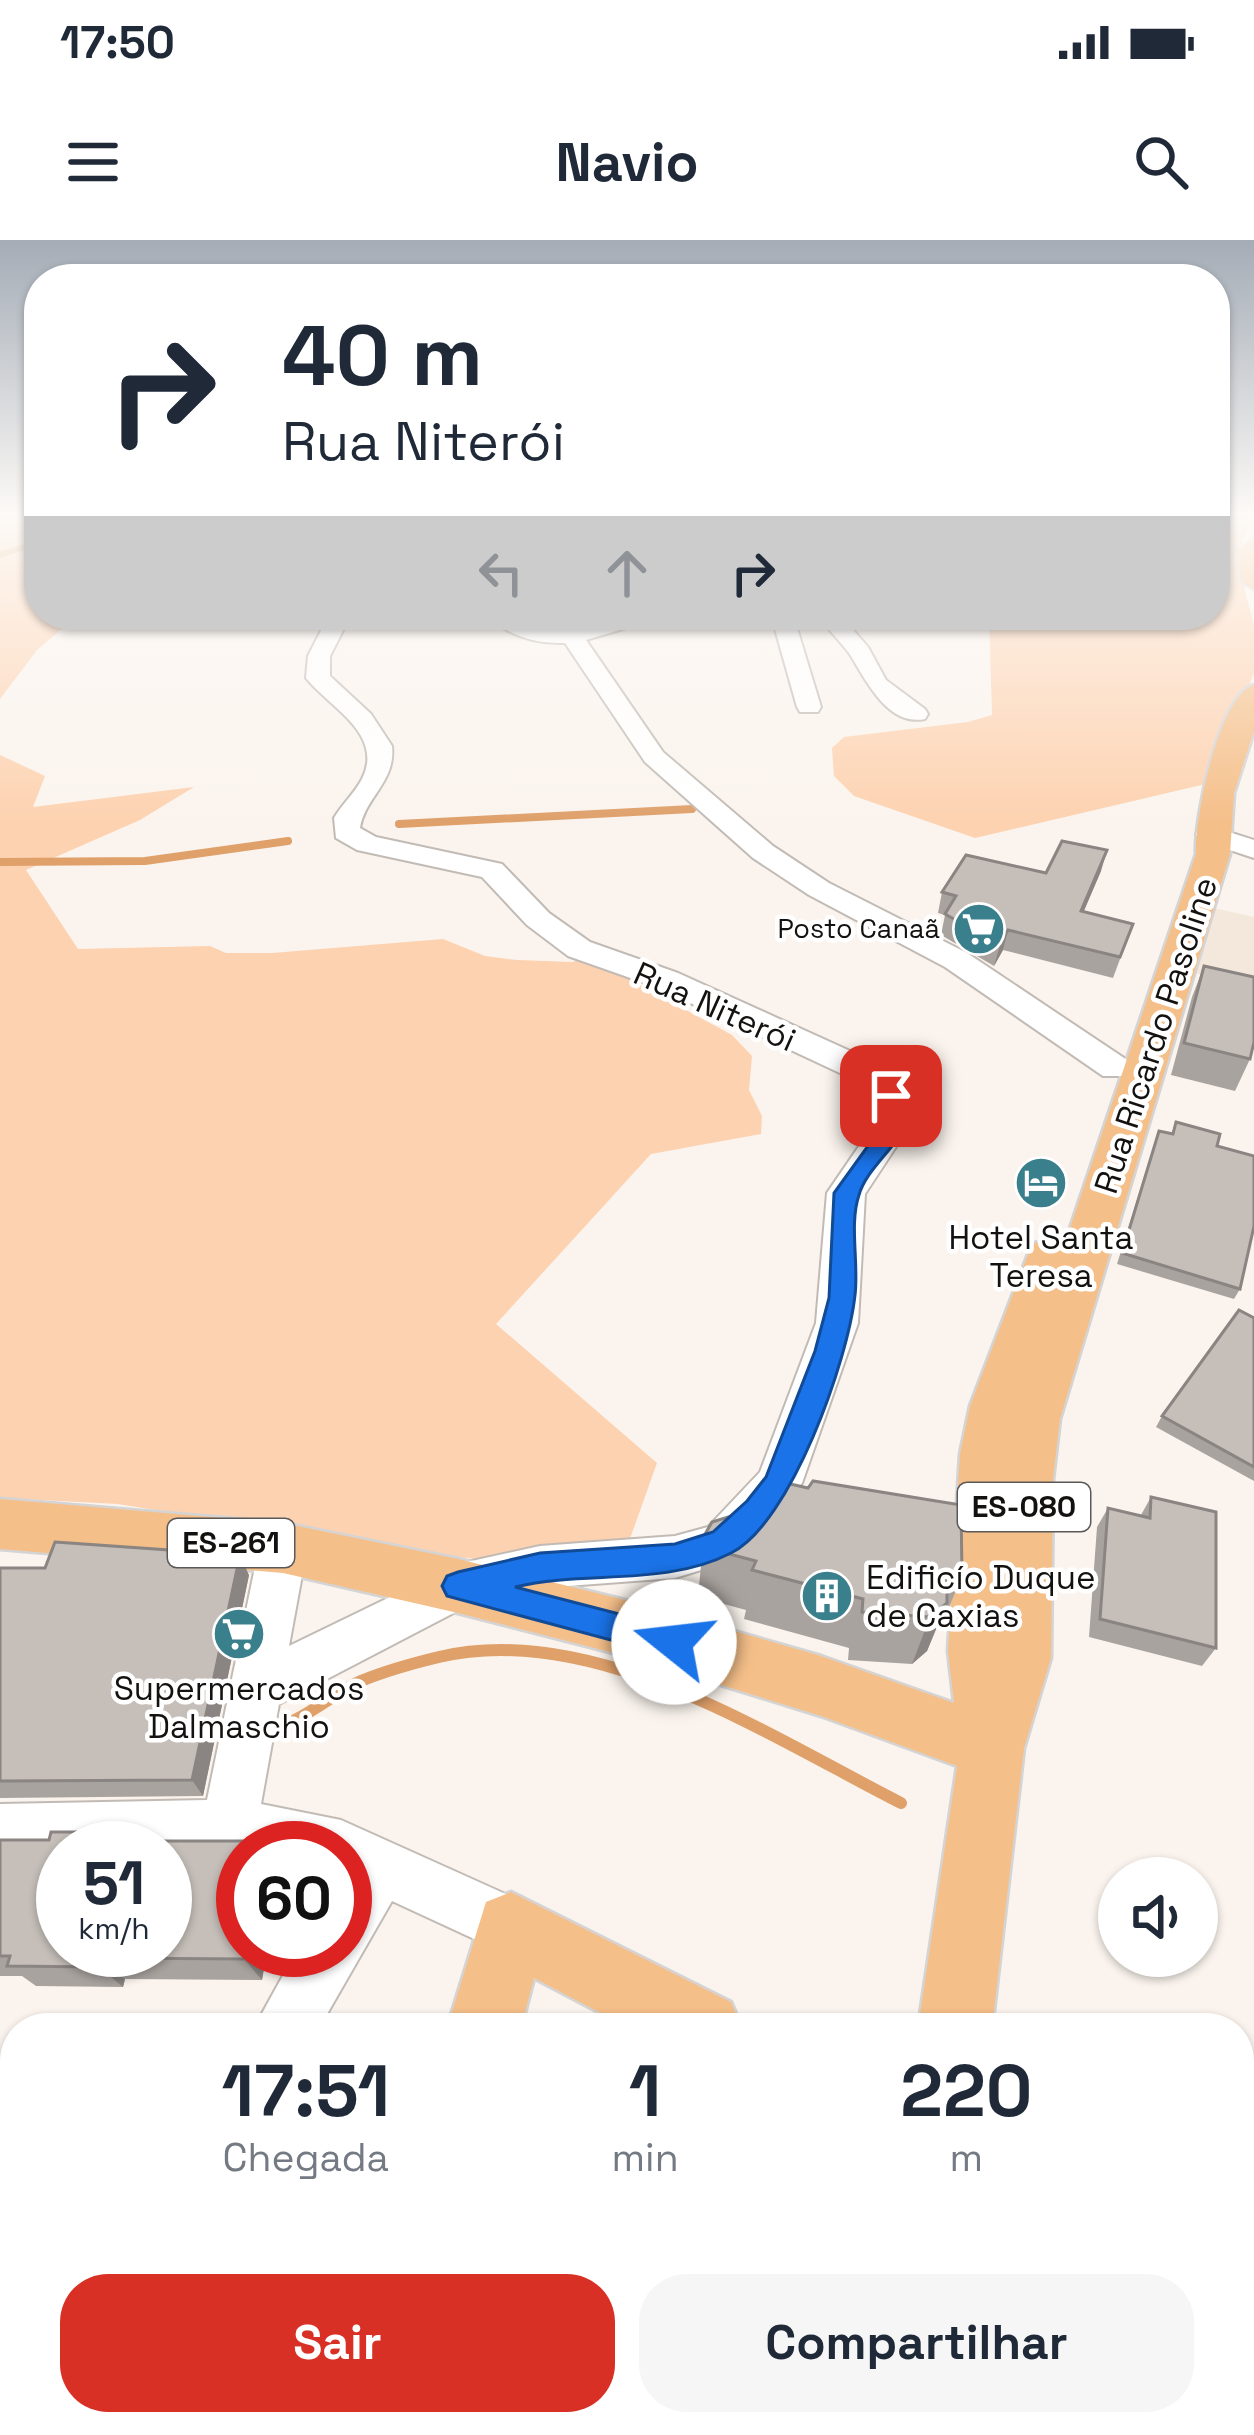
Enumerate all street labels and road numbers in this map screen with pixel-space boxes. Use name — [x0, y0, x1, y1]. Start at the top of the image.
street label: Rua Ricardo Pasoline — [1085, 872, 1227, 1199]
street label: Rua Niterói — [627, 953, 802, 1061]
road number: ES-080 — [958, 1483, 1090, 1531]
road number: ES-261 — [168, 1519, 294, 1567]

